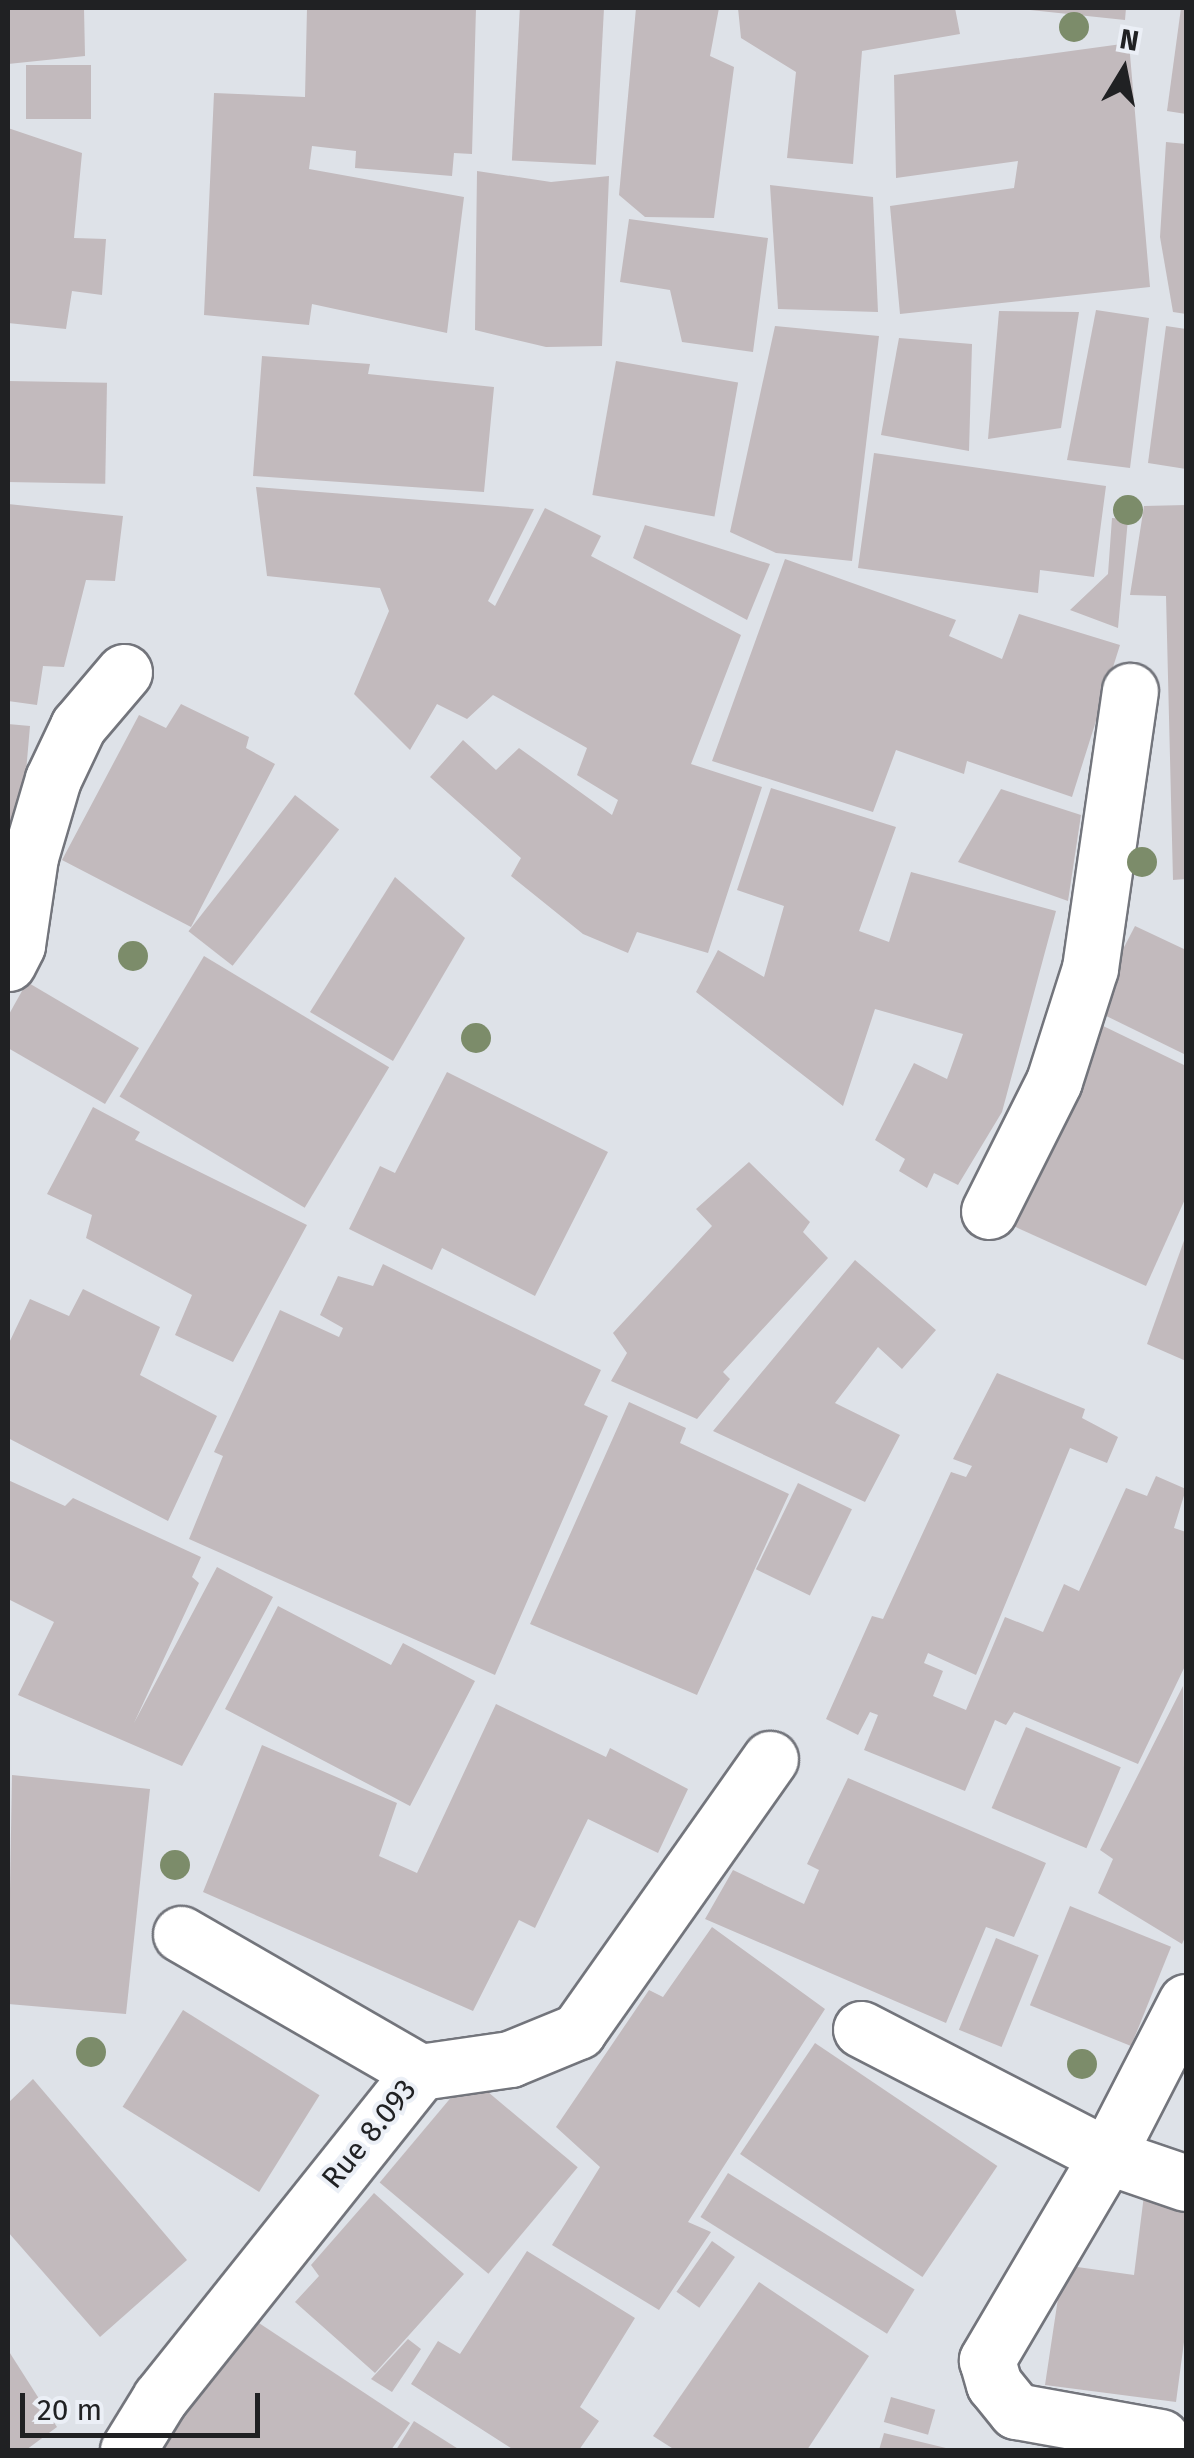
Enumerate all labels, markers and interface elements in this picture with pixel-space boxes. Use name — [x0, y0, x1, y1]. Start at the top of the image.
north arrow — [1074, 20, 1174, 120]
text: N — [1117, 22, 1141, 58]
street label: Rue 8.093 — [314, 2072, 424, 2196]
scale bar — [25, 2373, 265, 2435]
text: 20 m — [37, 2392, 102, 2428]

